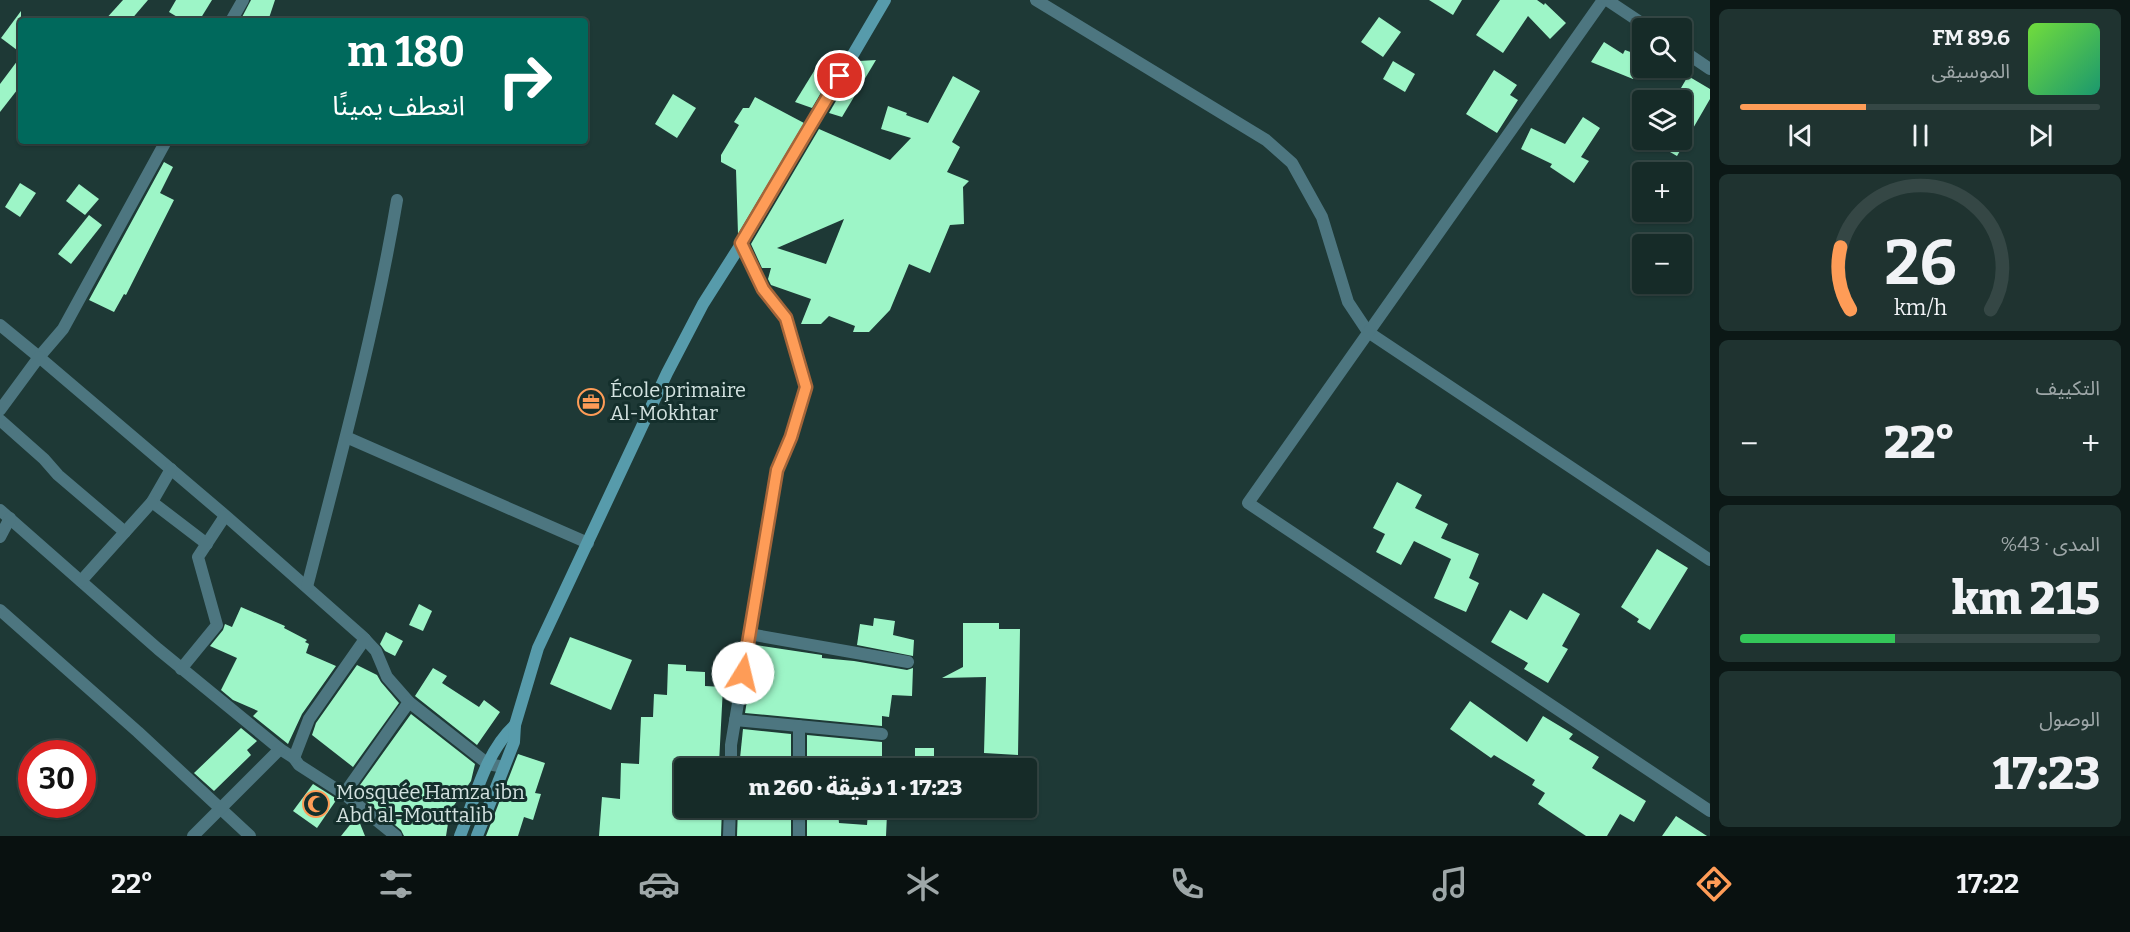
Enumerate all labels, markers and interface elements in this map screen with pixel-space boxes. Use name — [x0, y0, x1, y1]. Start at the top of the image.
map controls — [1632, 18, 1692, 294]
button: search — [1632, 18, 1692, 78]
text: 89.6 FM — [1932, 24, 2010, 51]
text: 180 m — [347, 27, 465, 77]
icon: right — [486, 42, 564, 120]
pin — [814, 50, 865, 101]
icon: arrive — [823, 59, 856, 92]
text: الموسيقى — [1931, 59, 2010, 83]
text: انعطف يمينًا — [332, 90, 465, 122]
button: layers — [1632, 90, 1692, 150]
icon: previous — [1784, 119, 1817, 152]
icon: pause — [1904, 119, 1937, 152]
icon: next — [2024, 119, 2057, 152]
button: + — [1632, 162, 1692, 222]
text: 26 — [1884, 226, 1956, 301]
button: − — [1632, 234, 1692, 294]
text: km/h — [1893, 295, 1947, 321]
text: التكييف — [2036, 376, 2100, 400]
place label: École primaire Al-Mokhtar — [610, 378, 746, 425]
office icon: École primaire Al-Mokhtar — [576, 387, 606, 417]
text: 22° — [1884, 416, 1955, 470]
text: − — [1740, 424, 1758, 464]
text: + — [2081, 424, 2100, 464]
text: المدى · 43% — [2000, 532, 2100, 556]
text: 215 km — [1952, 572, 2100, 626]
position arrow — [711, 641, 775, 705]
text: الوصول — [2039, 707, 2100, 731]
speed limit sign: 30 — [18, 740, 96, 818]
text: 17:23 — [1993, 747, 2100, 801]
text: 17:23 · 1 دقيقة · 260 m — [749, 774, 962, 801]
place label: Mosquée Hamza ibn Abd al-Mouttalib — [336, 780, 525, 827]
mosque icon: Mosquée Hamza ibn Abd al-Mouttalib — [301, 789, 331, 819]
icon: filters — [375, 863, 417, 905]
icon: car — [638, 863, 680, 905]
icon: climate — [902, 863, 944, 905]
icon: phone — [1166, 863, 1208, 905]
icon: music — [1429, 863, 1471, 905]
icon: directions — [1693, 863, 1735, 905]
text: 22° — [111, 868, 153, 900]
text: 17:22 — [1957, 868, 2019, 900]

